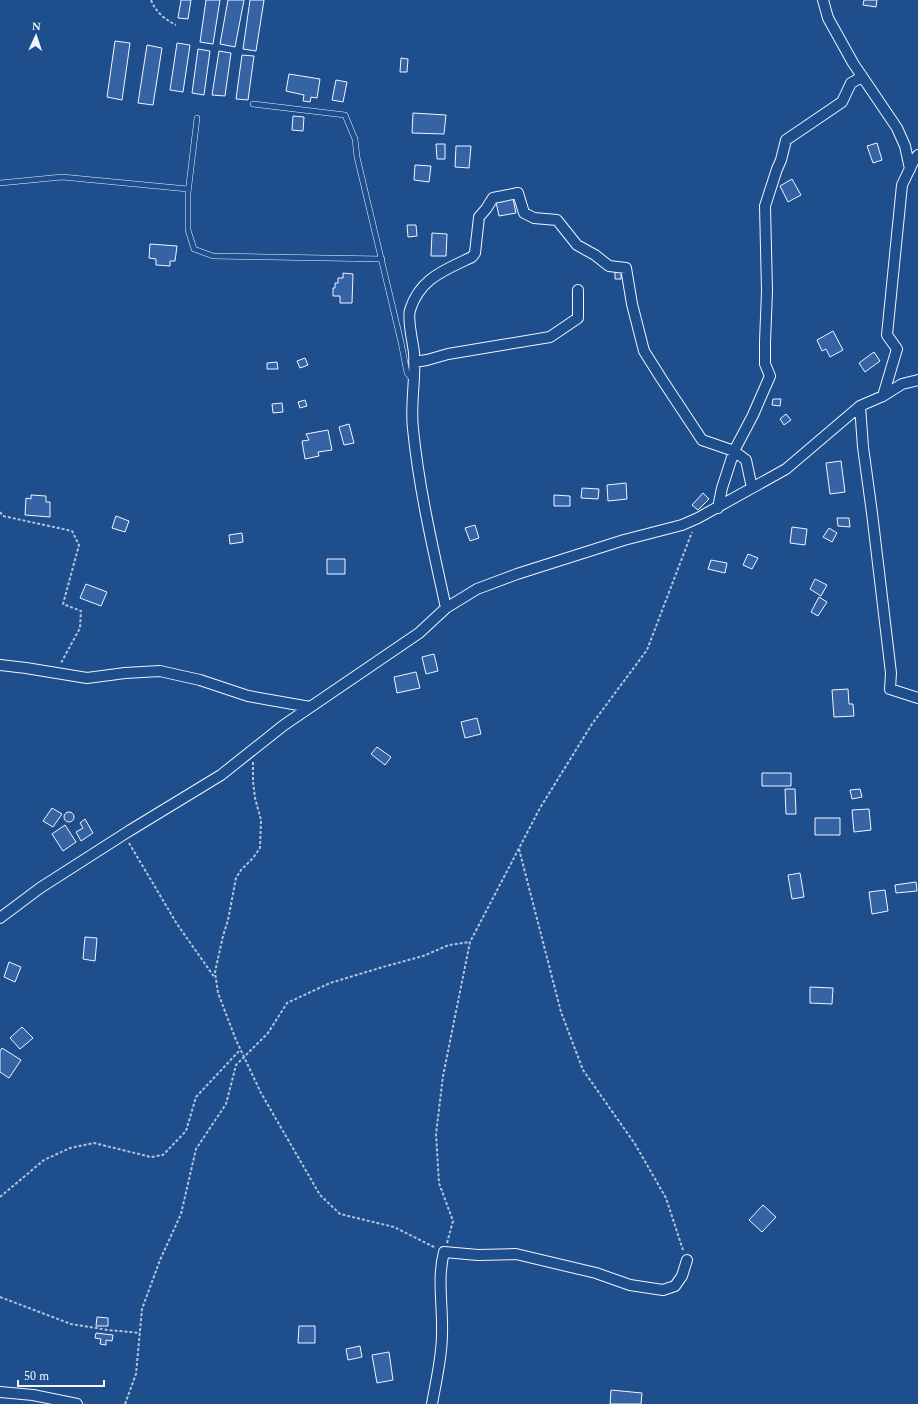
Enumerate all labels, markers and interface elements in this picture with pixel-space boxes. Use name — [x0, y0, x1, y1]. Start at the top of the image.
north arrow — [16, 16, 56, 56]
text: N — [32, 18, 41, 35]
scale bar — [18, 1362, 104, 1388]
text: 50 m — [24, 1367, 49, 1386]

